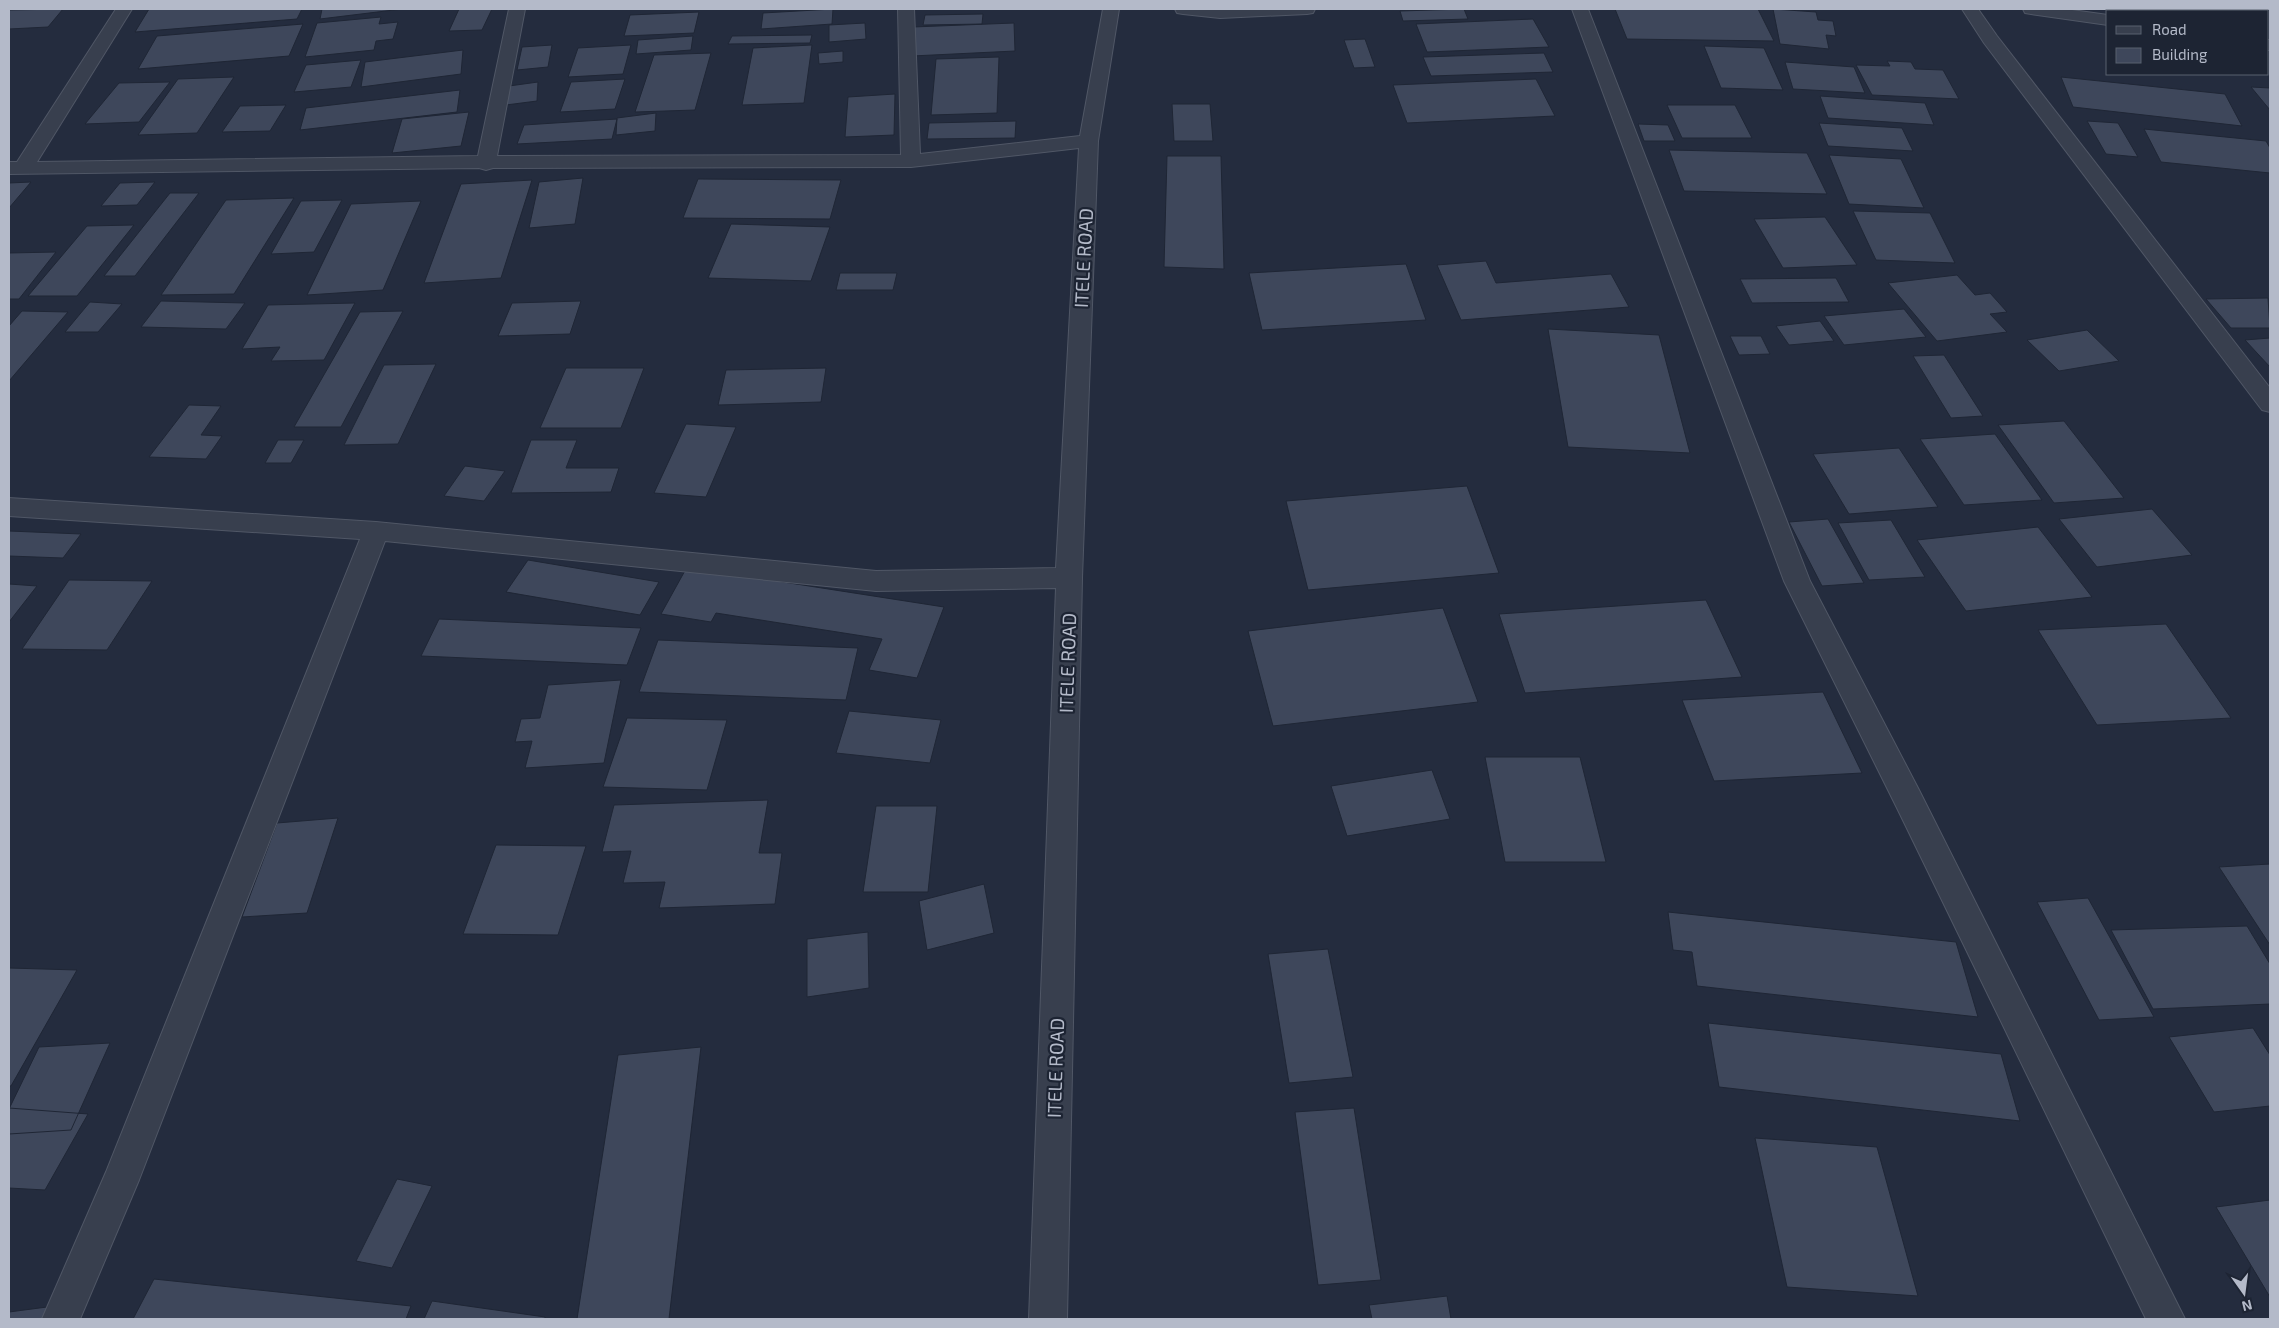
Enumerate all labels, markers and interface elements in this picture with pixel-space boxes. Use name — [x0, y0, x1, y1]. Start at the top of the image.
legend — [2106, 10, 2269, 75]
text: Road — [2152, 20, 2187, 38]
text: Building — [2152, 45, 2208, 63]
street label: ITELE ROAD — [1069, 207, 1097, 309]
street label: ITELE ROAD — [1054, 613, 1080, 713]
street label: ITELE ROAD — [1042, 1018, 1068, 1118]
north arrow — [2219, 1268, 2269, 1318]
text: N — [2240, 1297, 2254, 1316]

